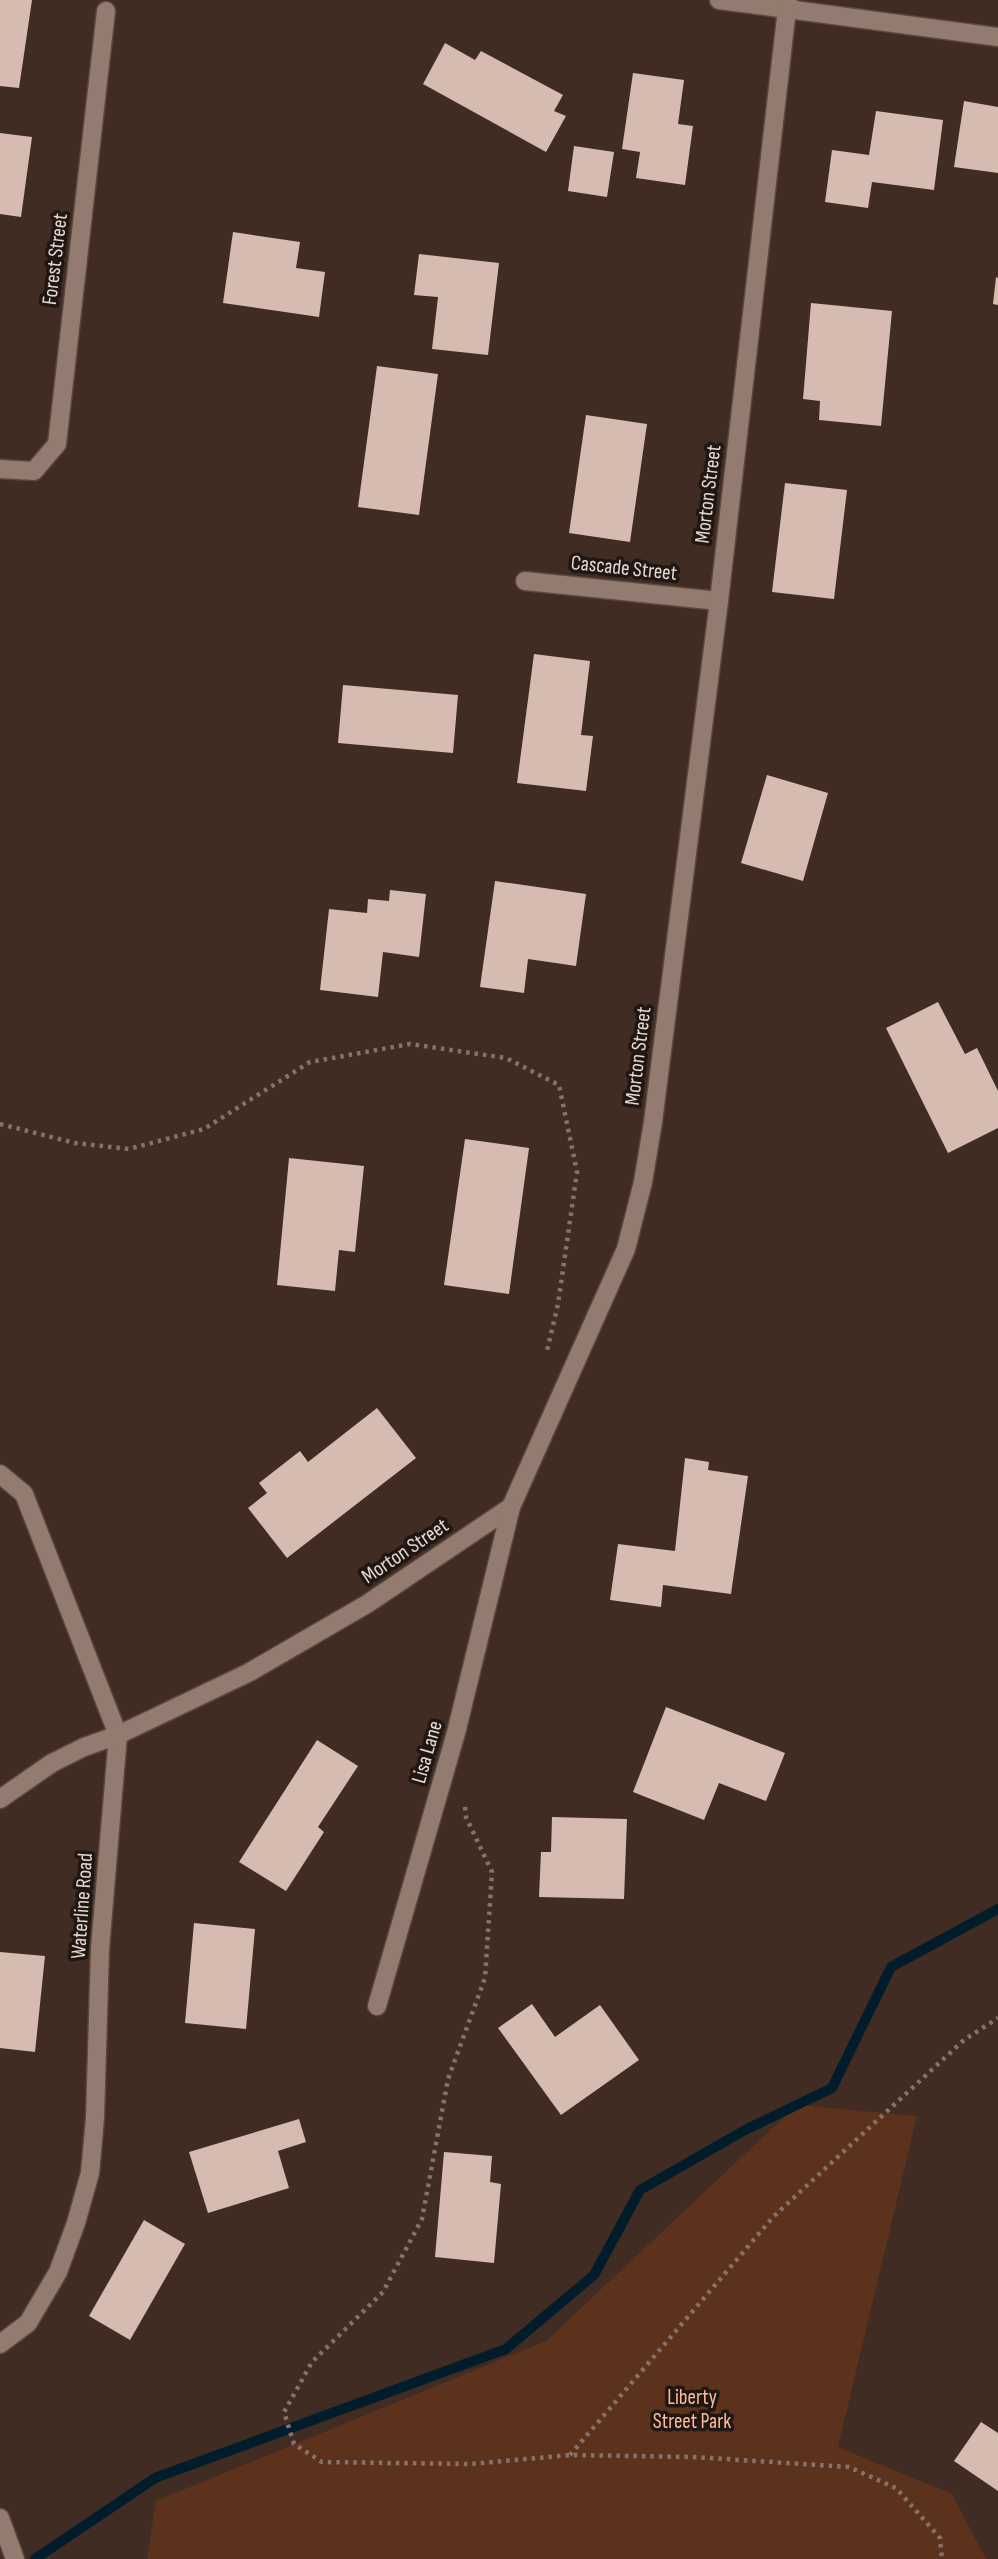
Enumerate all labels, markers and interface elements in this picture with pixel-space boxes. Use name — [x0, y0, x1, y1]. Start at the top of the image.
street label: Forest Street — [37, 212, 73, 306]
street label: Morton Street — [690, 443, 726, 545]
street label: Cascade Street — [570, 550, 678, 586]
street label: Morton Street — [620, 1005, 656, 1107]
street label: Morton Street — [357, 1513, 453, 1589]
street label: Lisa Lane — [406, 1718, 448, 1786]
street label: Waterline Road — [66, 1852, 98, 1960]
park label: Liberty Street Park — [653, 2385, 731, 2434]

